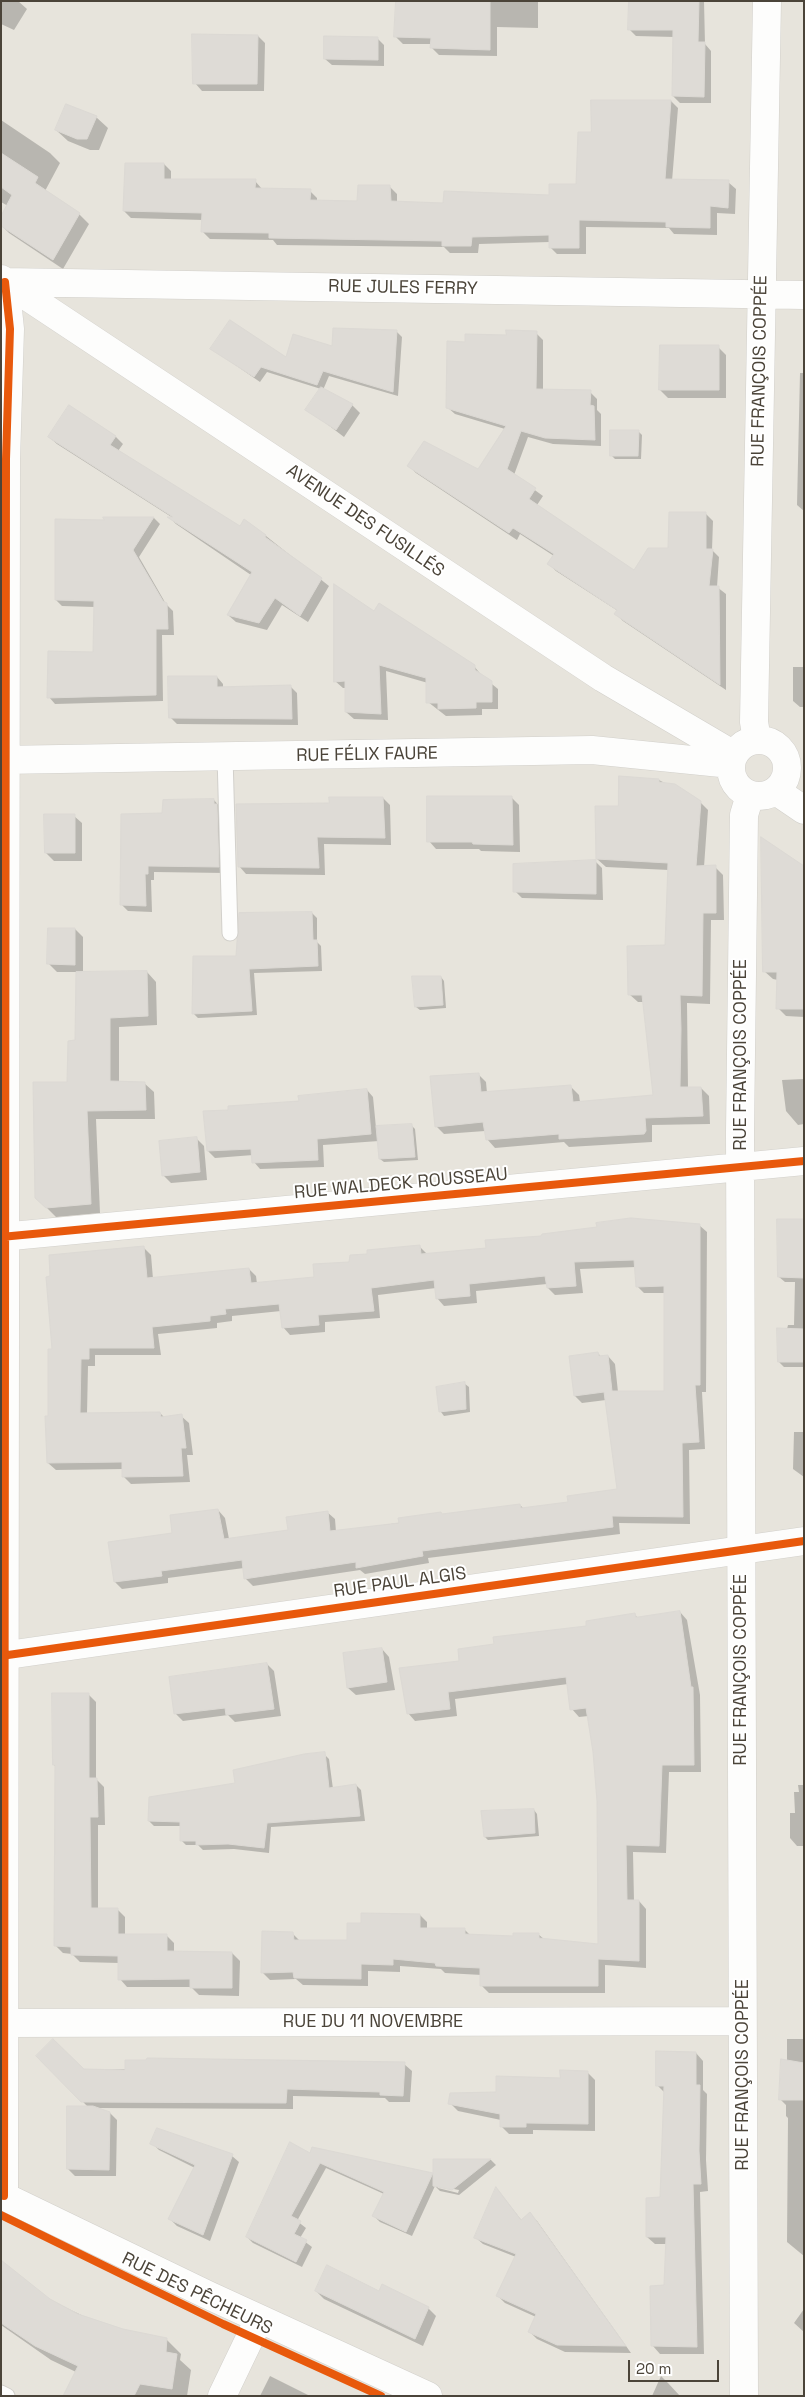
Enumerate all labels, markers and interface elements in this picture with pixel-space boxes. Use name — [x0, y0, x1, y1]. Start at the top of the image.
street label: RUE FRANÇOIS COPPÉE — [748, 275, 772, 467]
street label: RUE JULES FERRY — [328, 276, 478, 300]
street label: AVENUE DES FUSILLÉS — [282, 460, 448, 582]
street label: RUE FÉLIX FAURE — [296, 743, 438, 767]
street label: RUE FRANÇOIS COPPÉE — [730, 959, 752, 1151]
street label: RUE WALDECK ROUSSEAU — [293, 1164, 509, 1204]
street label: RUE PAUL ALGIS — [332, 1563, 468, 1603]
street label: RUE FRANÇOIS COPPÉE — [730, 1574, 752, 1766]
street label: RUE FRANÇOIS COPPÉE — [732, 1979, 754, 2171]
street label: RUE DU 11 NOVEMBRE — [283, 2011, 463, 2033]
street label: RUE DES PÊCHEURS — [118, 2248, 276, 2340]
scale bar — [630, 2350, 721, 2382]
text: 20 m — [636, 2359, 671, 2378]

